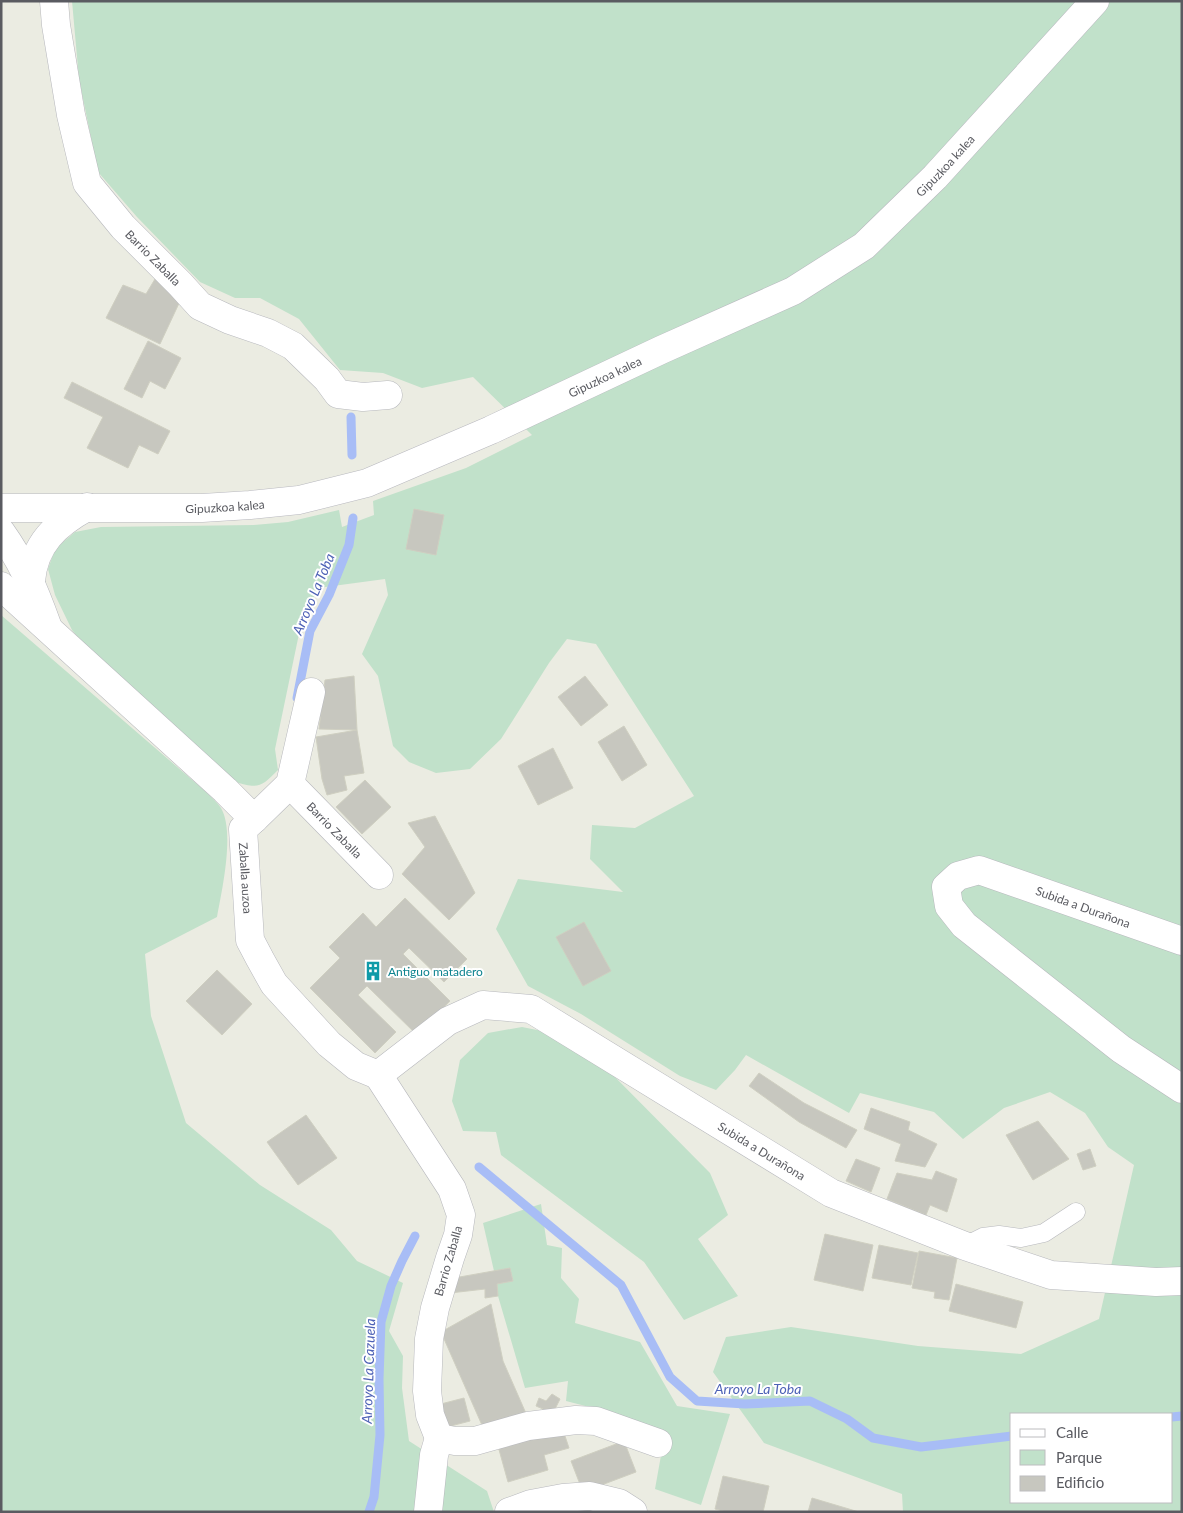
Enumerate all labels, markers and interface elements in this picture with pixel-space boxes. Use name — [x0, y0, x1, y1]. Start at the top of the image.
street label: Gipuzkoa kalea — [912, 131, 977, 199]
street label: Barrio Zaballa — [122, 226, 184, 288]
street label: Gipuzkoa kalea — [566, 353, 644, 400]
street label: Gipuzkoa kalea — [185, 496, 265, 516]
water label: Arroyo La Toba — [288, 551, 338, 638]
street label: Barrio Zaballa — [304, 799, 366, 861]
street label: Zaballa auzoa — [236, 842, 256, 914]
street label: Subida a Durañona — [1034, 883, 1132, 931]
building icon: Antiguo matadero — [362, 960, 384, 982]
place label: Antiguo matadero — [388, 964, 483, 979]
street label: Subida a Durañona — [716, 1118, 808, 1183]
street label: Barrio Zaballa — [431, 1224, 465, 1298]
water label: Arroyo La Cazuela — [358, 1318, 378, 1425]
water label: Arroyo La Toba — [714, 1380, 801, 1397]
legend — [1010, 1413, 1173, 1503]
text: Calle — [1056, 1423, 1089, 1441]
text: Parque — [1056, 1448, 1102, 1466]
text: Edificio — [1056, 1473, 1104, 1491]

